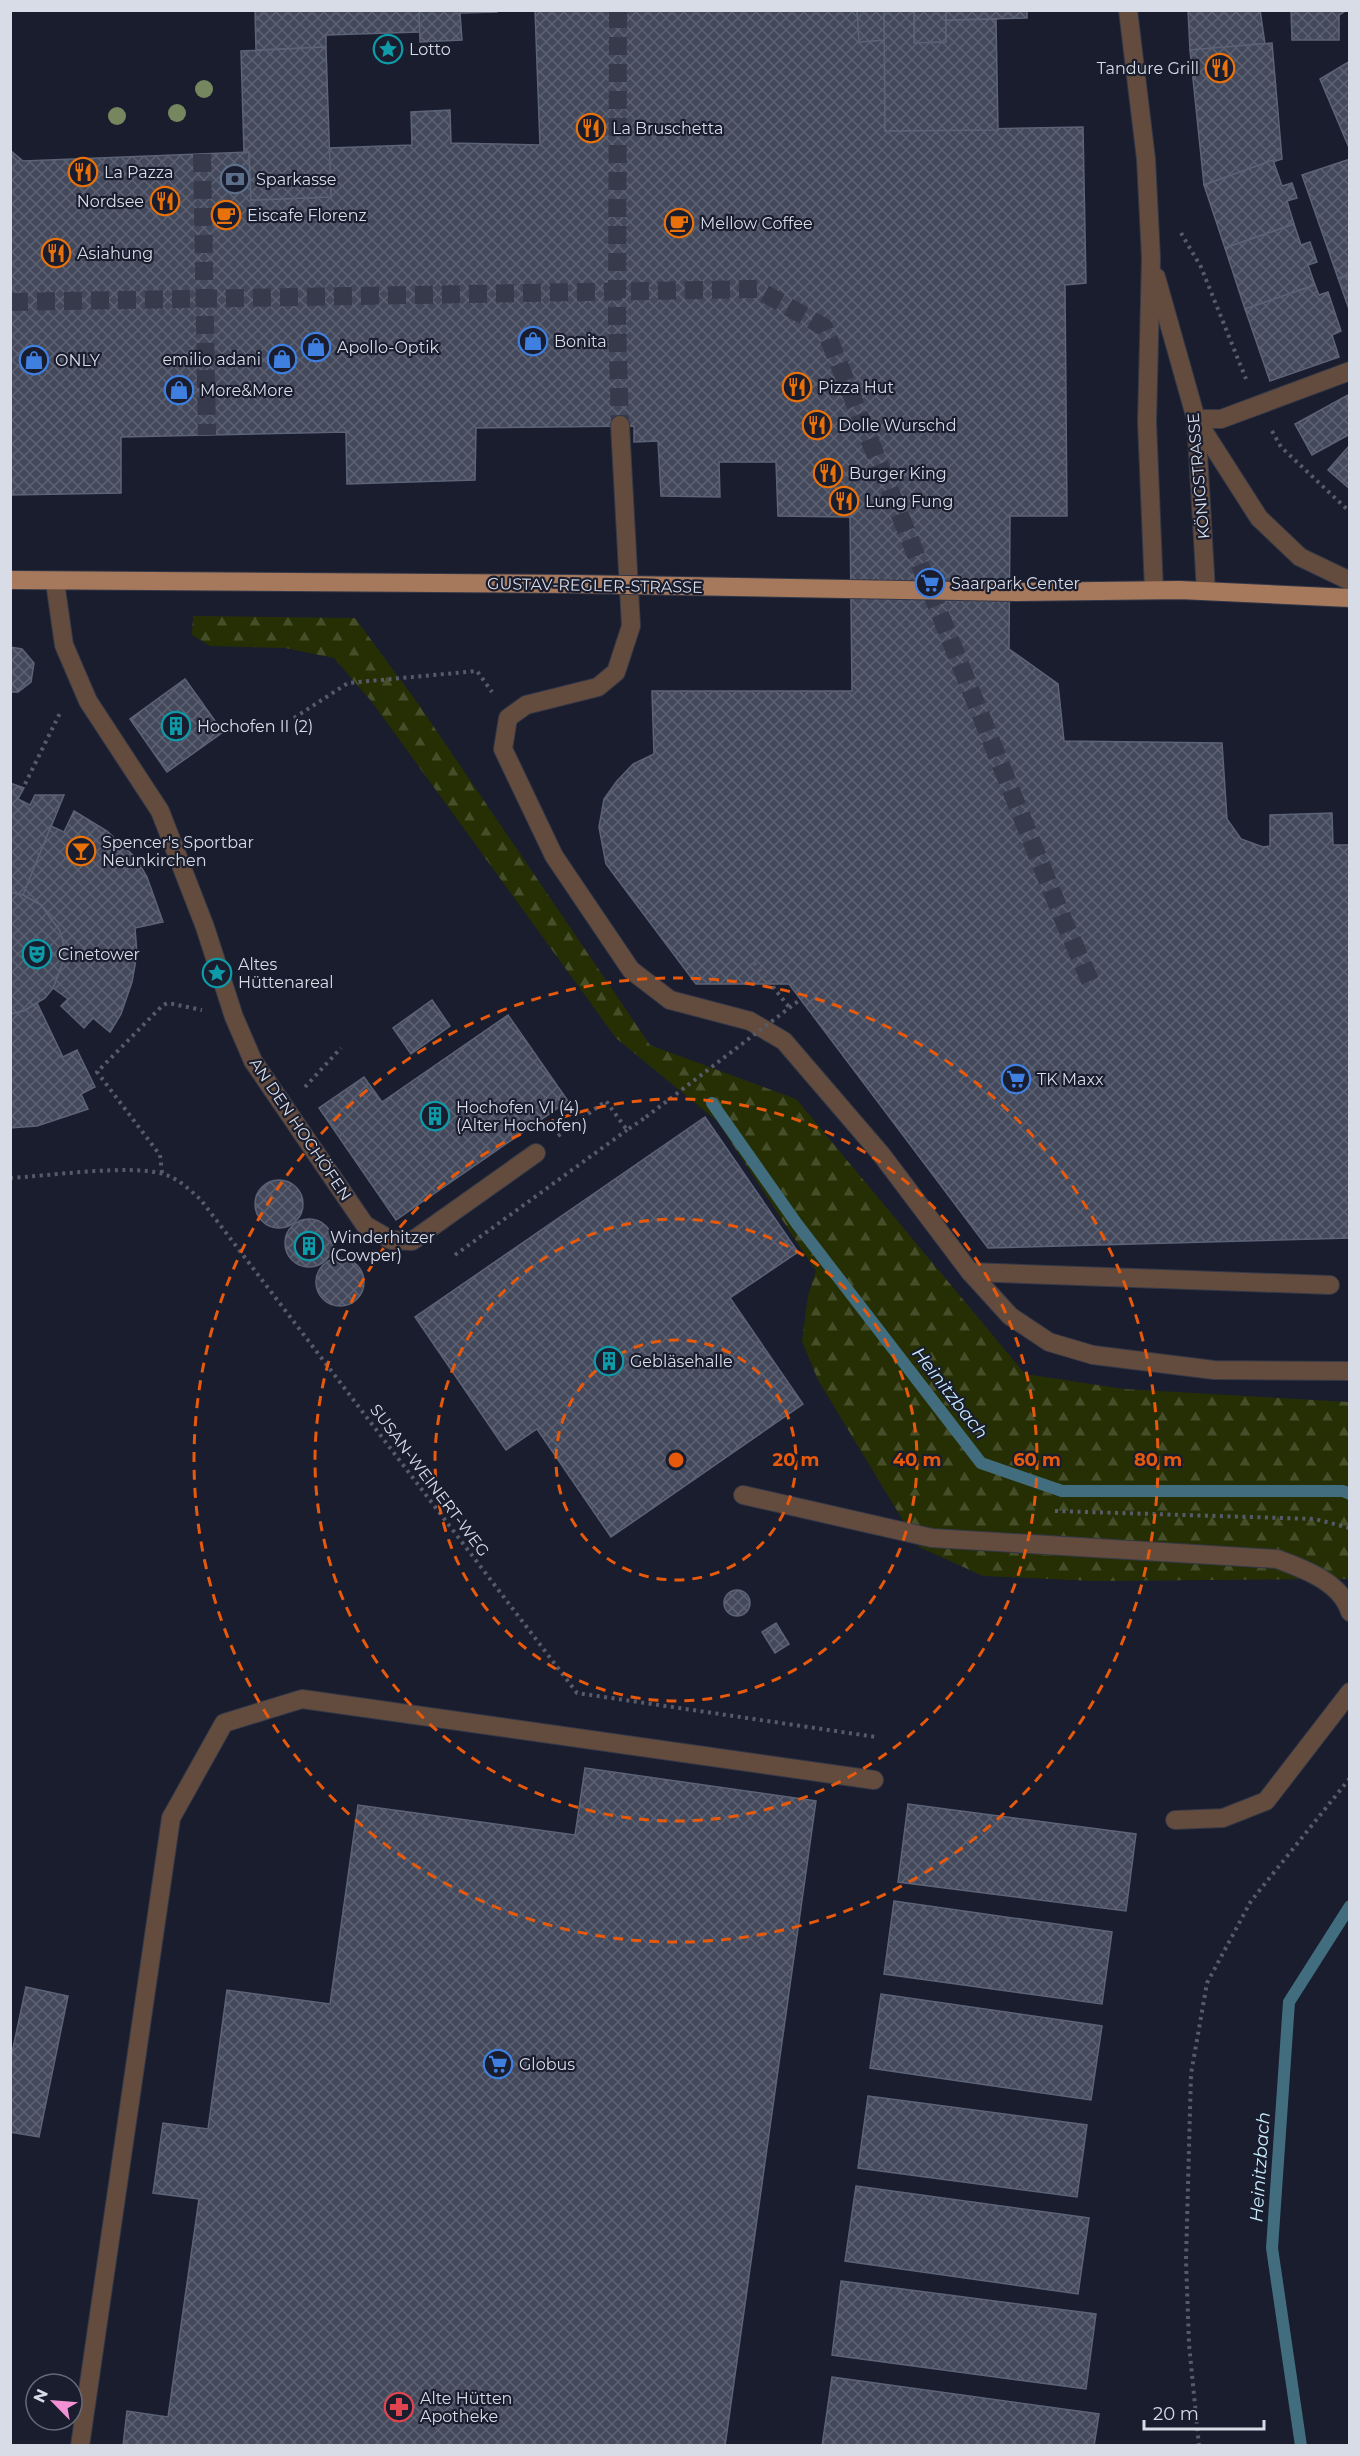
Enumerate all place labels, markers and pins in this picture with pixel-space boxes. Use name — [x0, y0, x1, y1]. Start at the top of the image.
place icon: Lotto — [372, 33, 404, 65]
place label: Lotto — [409, 40, 451, 59]
restaurant icon: Tandure Grill — [1204, 52, 1236, 84]
place label: Tandure Grill — [1097, 59, 1199, 78]
restaurant icon: La Bruschetta — [575, 112, 607, 144]
place label: La Bruschetta — [612, 119, 723, 138]
restaurant icon: La Pazza — [67, 156, 99, 188]
place label: La Pazza — [104, 163, 174, 182]
bank icon: Sparkasse — [219, 163, 251, 195]
place label: Sparkasse — [256, 170, 337, 189]
restaurant icon: Nordsee — [149, 185, 181, 217]
place label: Nordsee — [77, 192, 144, 211]
cafe icon: Eiscafe Florenz — [210, 199, 242, 231]
place label: Eiscafe Florenz — [247, 206, 367, 225]
cafe icon: Mellow Coffee — [663, 207, 695, 239]
place label: Mellow Coffee — [700, 214, 813, 233]
restaurant icon: Asiahung — [40, 237, 72, 269]
place label: Asiahung — [77, 244, 153, 263]
shop icon: Bonita — [517, 325, 549, 357]
shop icon: Apollo-Optik — [300, 331, 332, 363]
place label: Bonita — [554, 332, 607, 351]
place label: Apollo-Optik — [337, 338, 439, 357]
shop icon: emilio adani — [266, 343, 298, 375]
shop icon: ONLY — [18, 344, 50, 376]
place label: emilio adani — [162, 350, 261, 369]
place label: ONLY — [55, 351, 101, 370]
restaurant icon: Pizza Hut — [781, 371, 813, 403]
shop icon: More&More — [163, 374, 195, 406]
place label: Pizza Hut — [818, 378, 895, 397]
place label: More&More — [200, 381, 293, 400]
restaurant icon: Dolle Wurschd — [801, 409, 833, 441]
place label: Dolle Wurschd — [838, 416, 956, 435]
restaurant icon: Burger King — [812, 457, 844, 489]
place label: Burger King — [849, 464, 947, 483]
restaurant icon: Lung Fung — [828, 485, 860, 517]
place label: Lung Fung — [865, 492, 953, 511]
supermarket icon: Saarpark Center — [914, 567, 946, 599]
place label: Saarpark Center — [951, 574, 1080, 593]
building icon: Hochofen II (2) — [160, 710, 192, 742]
place label: Hochofen II (2) — [197, 717, 313, 736]
place label: Spencer's Sportbar Neunkirchen — [102, 833, 254, 870]
bar icon: Spencer's Sportbar Neunkirchen — [65, 835, 97, 867]
theatre icon: Cinetower — [21, 938, 53, 970]
place label: Cinetower — [58, 945, 140, 964]
place label: Altes Hüttenareal — [238, 955, 334, 992]
place icon: Altes Hüttenareal — [201, 957, 233, 989]
supermarket icon: TK Maxx — [1000, 1063, 1032, 1095]
place label: TK Maxx — [1037, 1070, 1104, 1089]
place label: Hochofen VI (4) (Alter Hochofen) — [456, 1098, 587, 1135]
building icon: Hochofen VI (4) (Alter Hochofen) — [419, 1100, 451, 1132]
place label: Winderhitzer (Cowper) — [330, 1228, 435, 1265]
building icon: Winderhitzer (Cowper) — [293, 1230, 325, 1262]
building icon: Gebläsehalle — [593, 1345, 625, 1377]
place label: Gebläsehalle — [630, 1352, 733, 1371]
centre of rings — [666, 1450, 686, 1470]
supermarket icon: Globus — [482, 2048, 514, 2080]
place label: Globus — [519, 2055, 575, 2074]
place label: Alte Hütten Apotheke — [420, 2389, 512, 2426]
pharmacy icon: Alte Hütten Apotheke — [383, 2391, 415, 2423]

